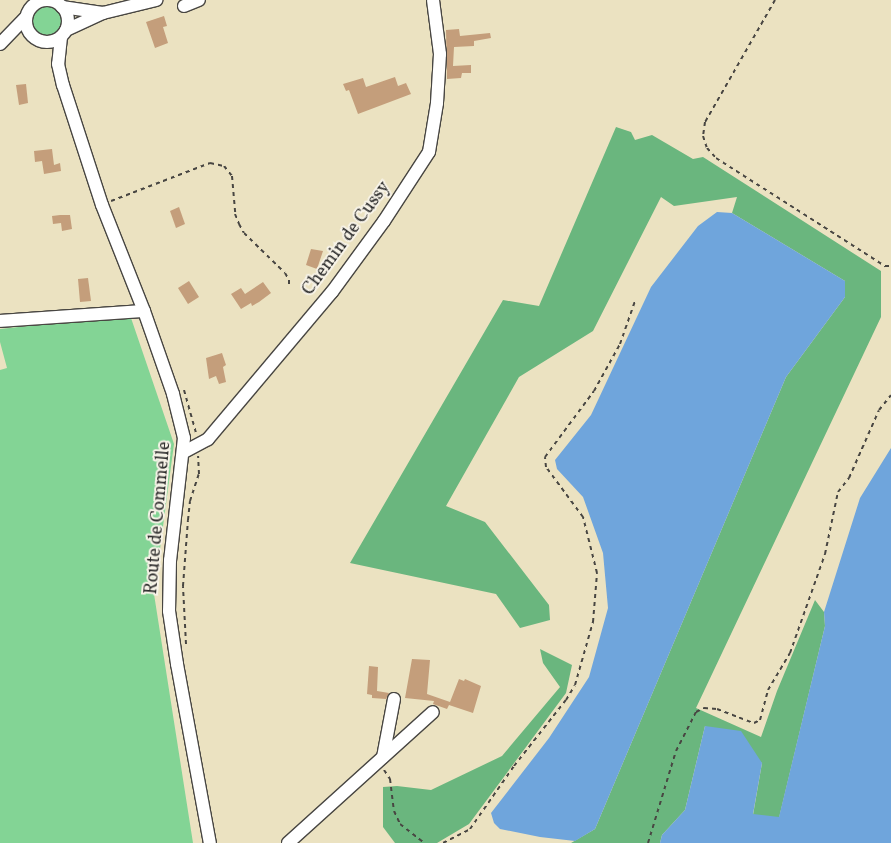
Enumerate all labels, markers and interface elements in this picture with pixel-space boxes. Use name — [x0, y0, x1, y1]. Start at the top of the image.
street label: Chemin de Cussy — [298, 178, 396, 300]
street label: Route de Commelle — [142, 441, 176, 595]

